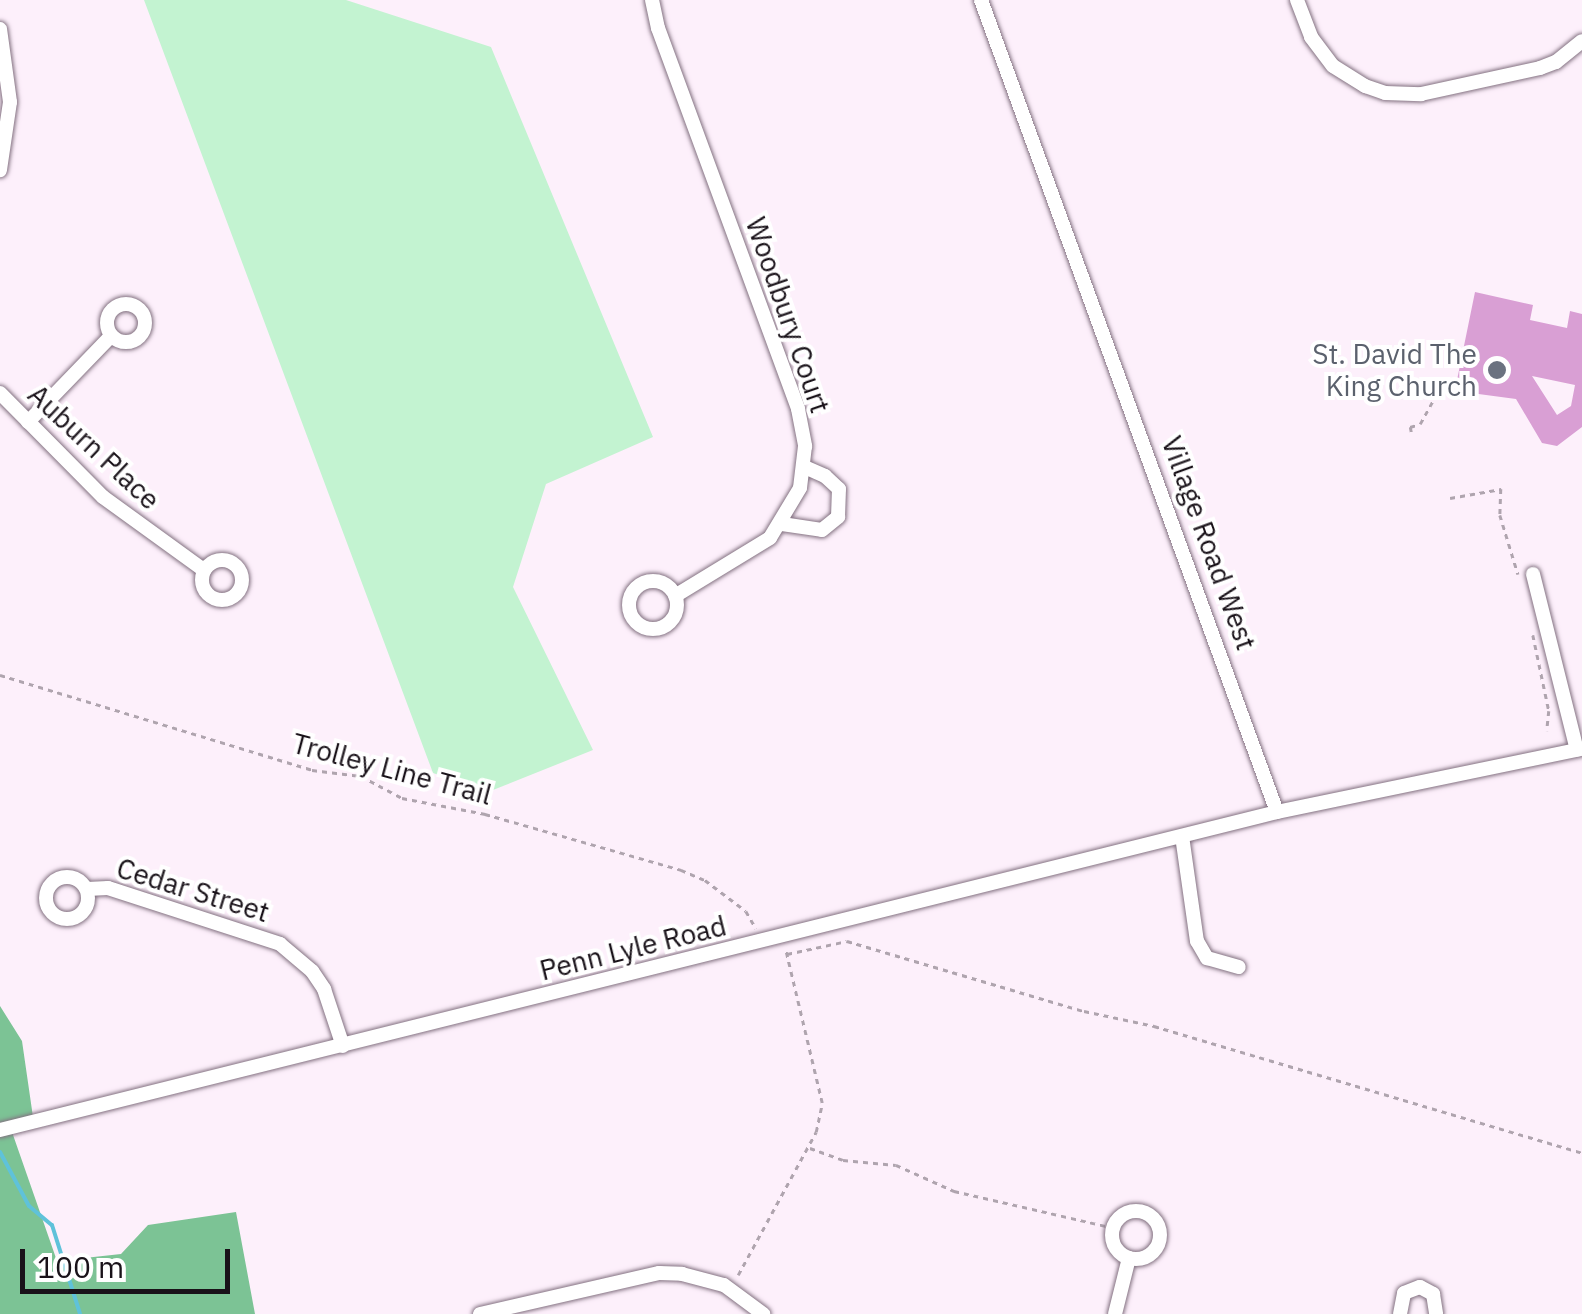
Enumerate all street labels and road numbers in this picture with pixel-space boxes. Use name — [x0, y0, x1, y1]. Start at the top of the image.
street label: Woodbury Court — [739, 213, 837, 417]
street label: Auburn Place — [21, 378, 167, 516]
street label: Village Road West — [1155, 432, 1263, 654]
street label: Trolley Line Trail — [289, 726, 495, 812]
street label: Cedar Street — [113, 851, 273, 929]
street label: Penn Lyle Road — [536, 909, 730, 987]

